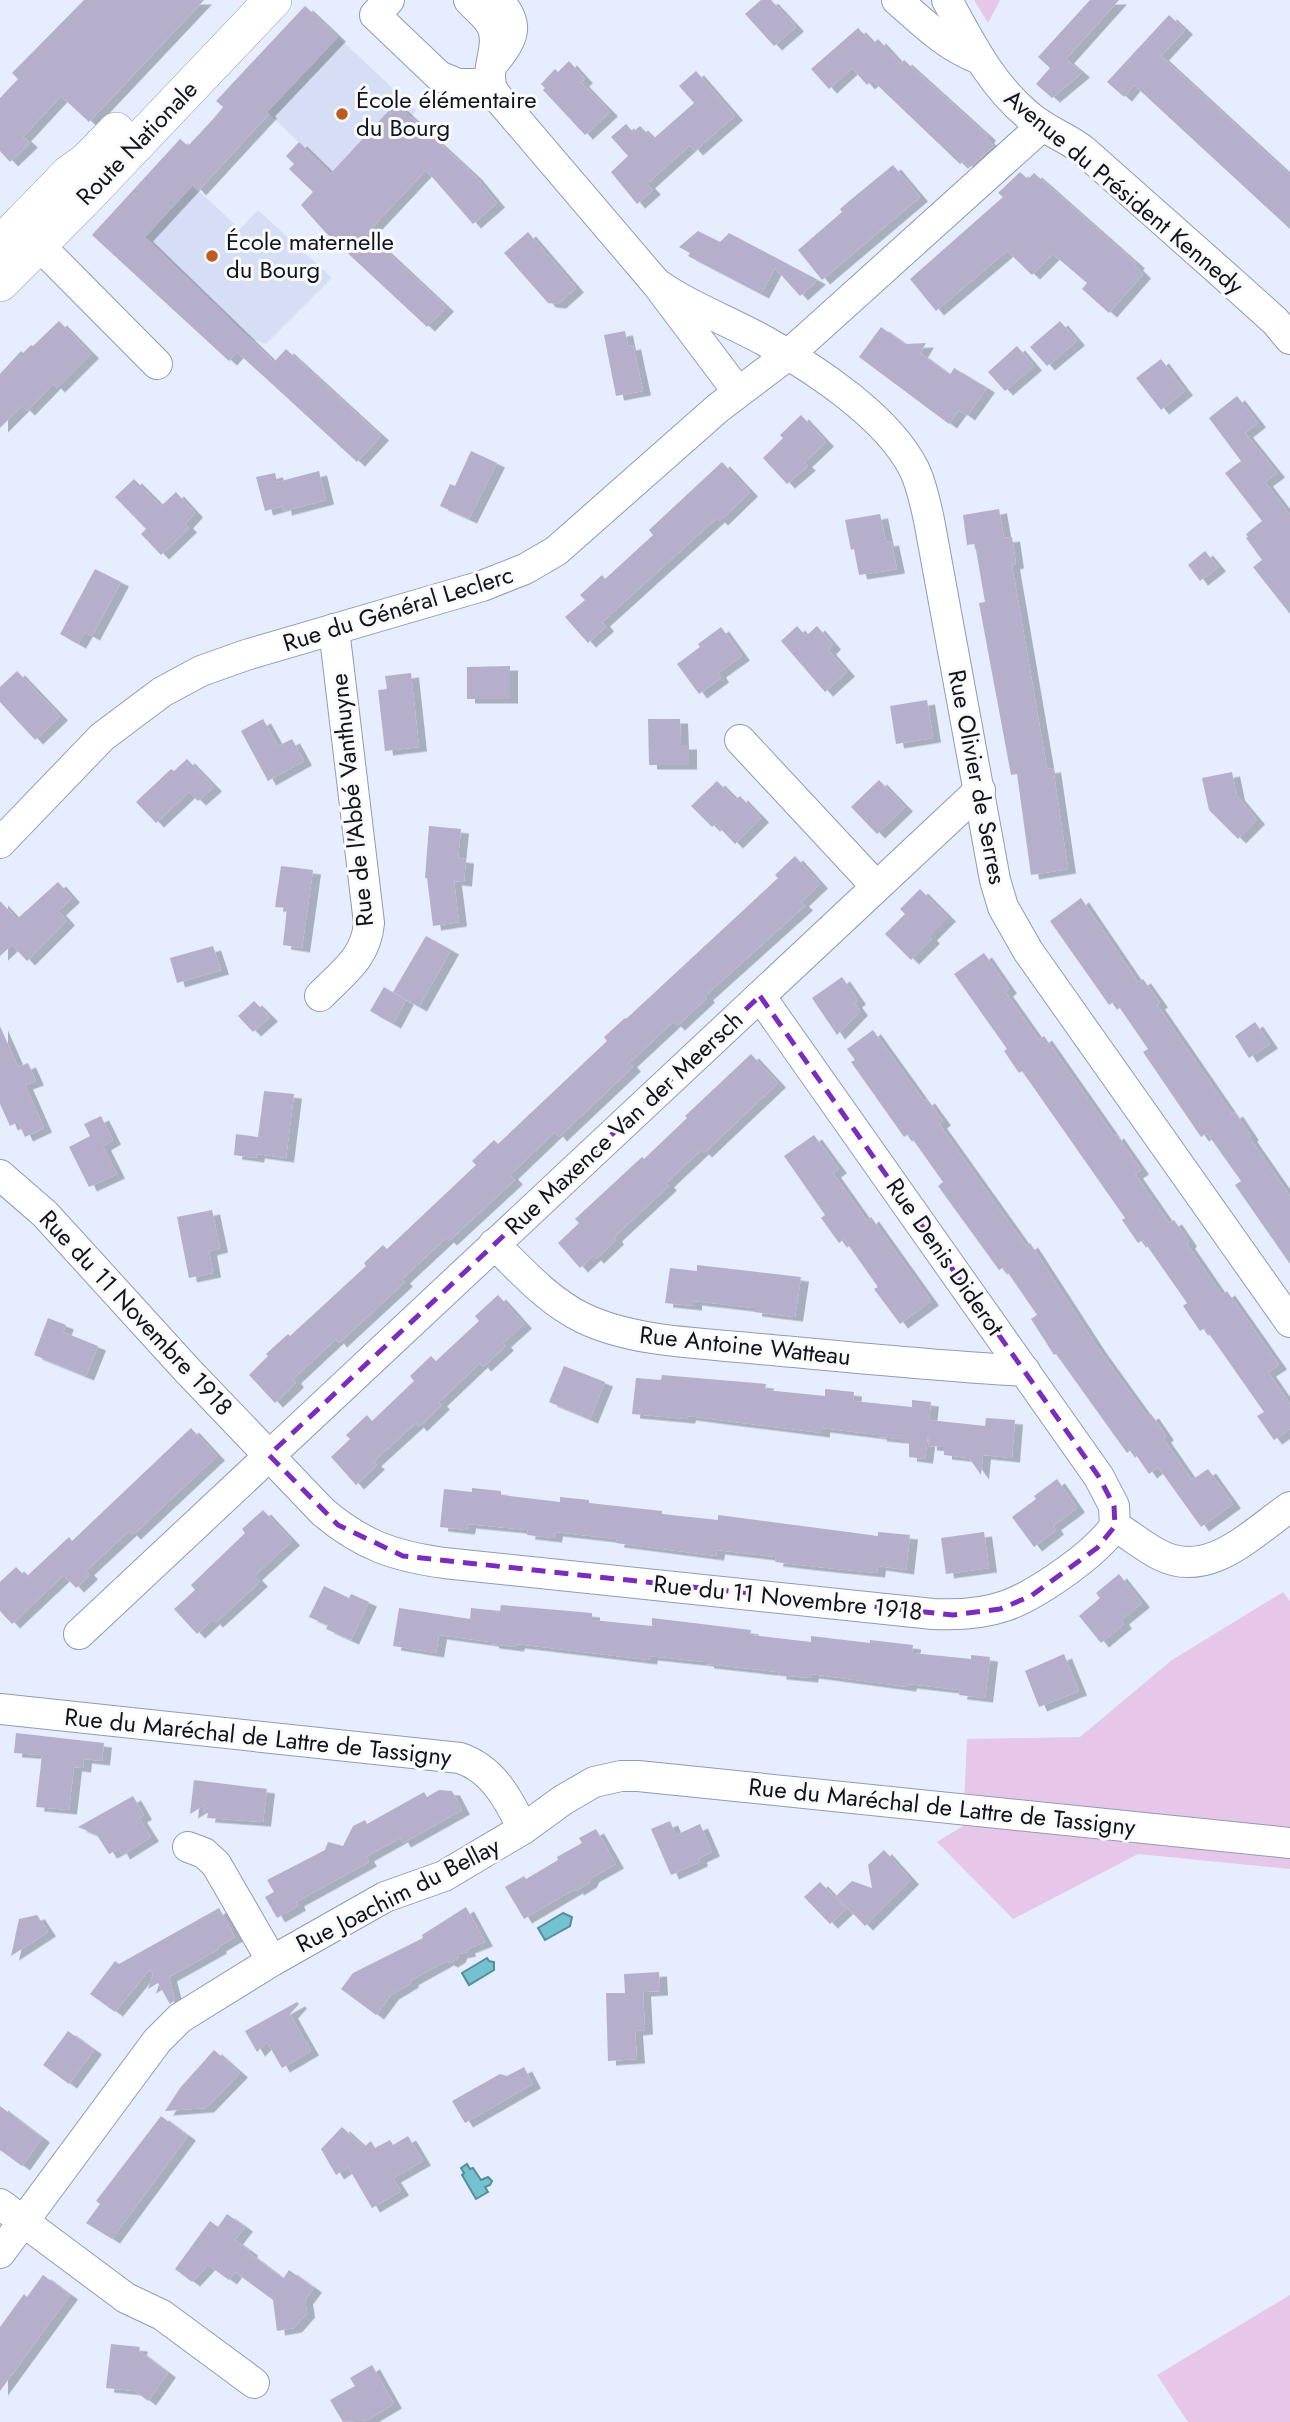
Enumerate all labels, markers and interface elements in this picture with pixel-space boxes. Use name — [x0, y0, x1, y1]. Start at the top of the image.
street label: Route Nationale — [68, 72, 205, 213]
street label: Avenue du Président Kennedy — [997, 81, 1252, 303]
place label: École élémentaire du Bourg — [356, 82, 537, 145]
marker: École élémentaire du Bourg — [334, 106, 350, 122]
place label: École maternelle du Bourg — [226, 224, 394, 287]
marker: École maternelle du Bourg — [204, 248, 220, 264]
street label: Rue du Général Leclerc — [278, 557, 517, 660]
street label: Rue Olivier de Serres — [940, 667, 1015, 887]
street label: Rue de l'Abbé Vanthuyne — [321, 672, 382, 928]
street label: Rue Maxence Van der Meersch — [497, 1003, 751, 1243]
street label: Rue Denis Diderot — [878, 1171, 1013, 1343]
street label: Rue du 11 Novembre 1918 — [31, 1202, 241, 1423]
street label: Rue Antoine Watteau — [638, 1317, 852, 1374]
street label: Rue du 11 Novembre 1918 — [652, 1566, 924, 1629]
street label: Rue du Maréchal de Lattre de Tassigny — [63, 1699, 454, 1774]
street label: Rue du Maréchal de Lattre de Tassigny — [747, 1769, 1138, 1844]
street label: Rue Joachim du Bellay — [290, 1828, 506, 1961]

